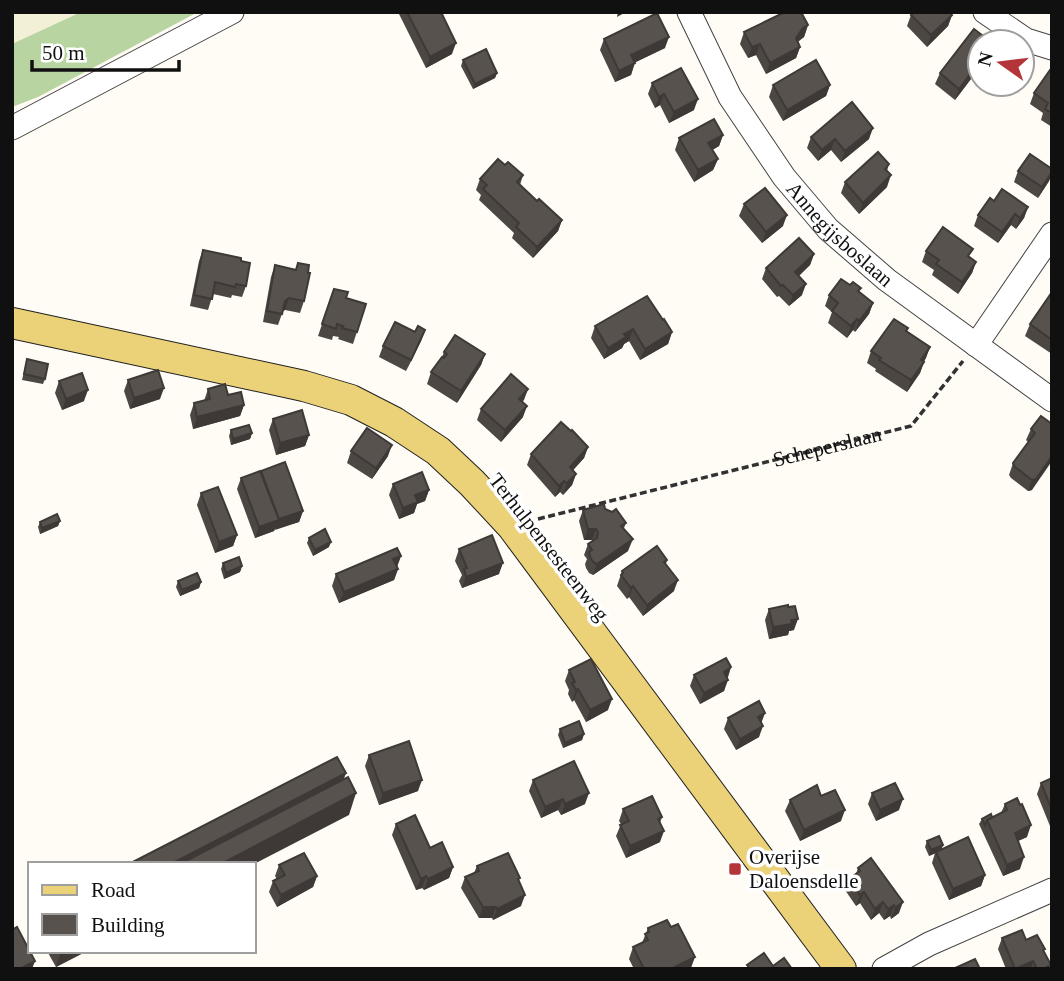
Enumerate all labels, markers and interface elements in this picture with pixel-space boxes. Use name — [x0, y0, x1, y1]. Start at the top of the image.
scale bar — [32, 28, 178, 72]
north arrow — [966, 28, 1036, 98]
text: 50 m — [42, 41, 85, 65]
text: N — [973, 50, 997, 68]
street label: Annegijsboslaan — [781, 177, 898, 292]
street label: Scheperslaan — [770, 422, 884, 472]
street label: Terhulpensesteenweg — [484, 469, 614, 626]
place label: Overijse Daloensdelle — [749, 845, 859, 893]
marker: Overijse Daloensdelle — [727, 861, 743, 877]
legend — [28, 862, 256, 953]
text: Road — [91, 878, 136, 902]
text: Building — [91, 913, 165, 937]

